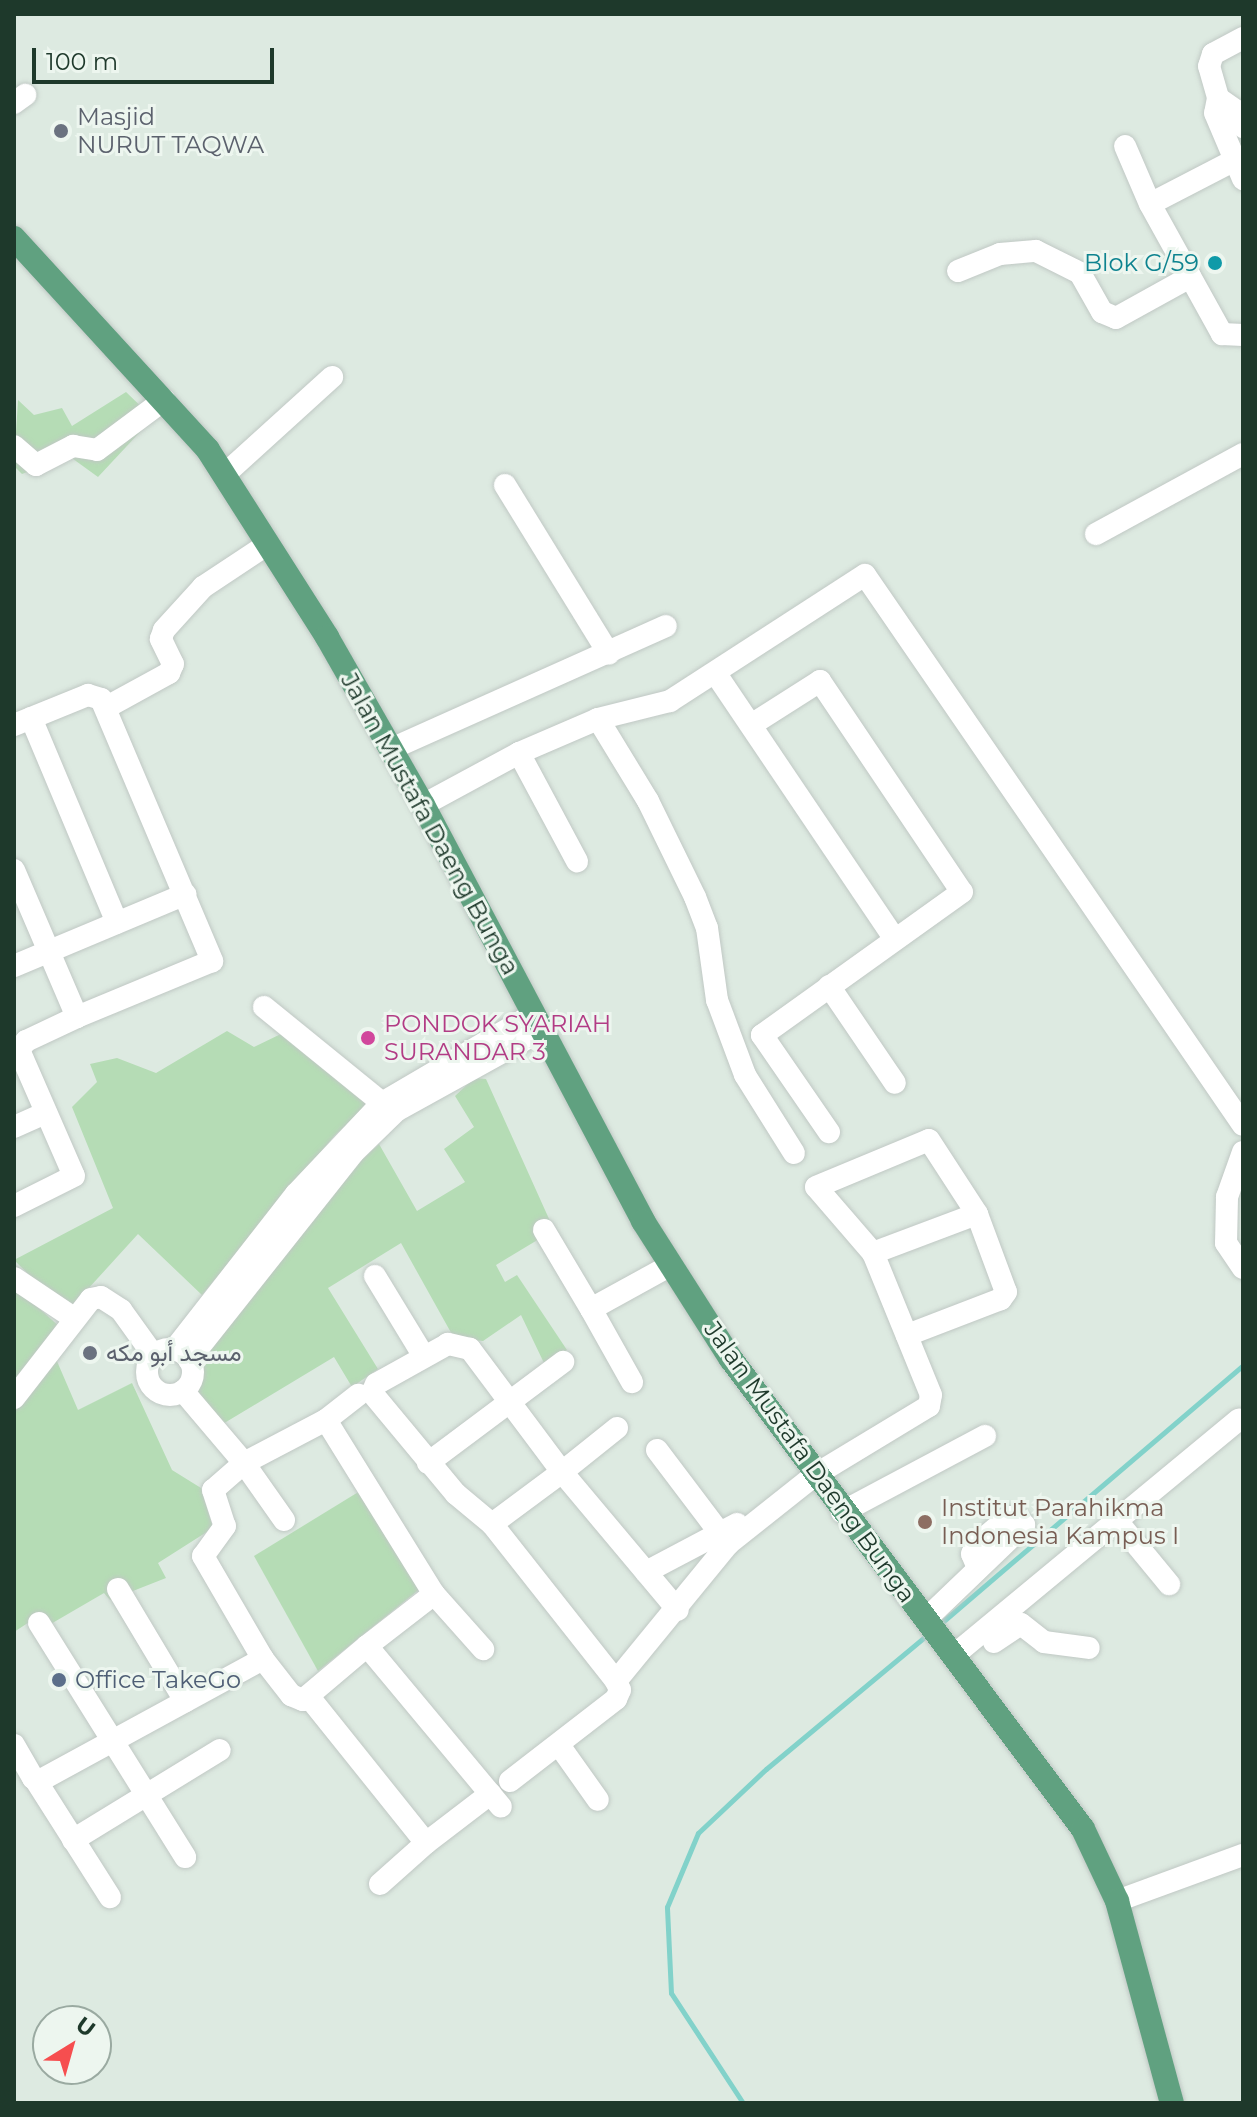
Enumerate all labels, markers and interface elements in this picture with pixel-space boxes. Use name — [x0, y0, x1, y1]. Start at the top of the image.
scale bar — [36, 32, 278, 82]
text: 100 m — [46, 47, 118, 76]
place label: Masjid NURUT TAQWA — [77, 103, 264, 159]
marker: Masjid NURUT TAQWA — [52, 122, 70, 140]
place label: Blok G/59 — [1084, 249, 1199, 277]
marker: Blok G/59 — [1206, 254, 1224, 272]
street label: Jalan Mustafa Daeng Bunga — [335, 668, 525, 980]
place label: PONDOK SYARIAH SURANDAR 3 — [384, 1010, 611, 1066]
marker: PONDOK SYARIAH SURANDAR 3 — [359, 1029, 377, 1047]
street label: Jalan Mustafa Daeng Bunga — [698, 1316, 922, 1608]
place label: مسجد أبو مكه — [106, 1339, 242, 1367]
marker: مسجد أبو مكه — [81, 1344, 99, 1362]
place label: Institut Parahikma Indonesia Kampus I — [941, 1494, 1179, 1550]
marker: Institut Parahikma Indonesia Kampus I — [916, 1513, 934, 1531]
place label: Office TakeGo — [75, 1666, 241, 1694]
marker: Office TakeGo — [50, 1671, 68, 1689]
north arrow — [32, 2005, 112, 2085]
text: U — [70, 2011, 101, 2043]

